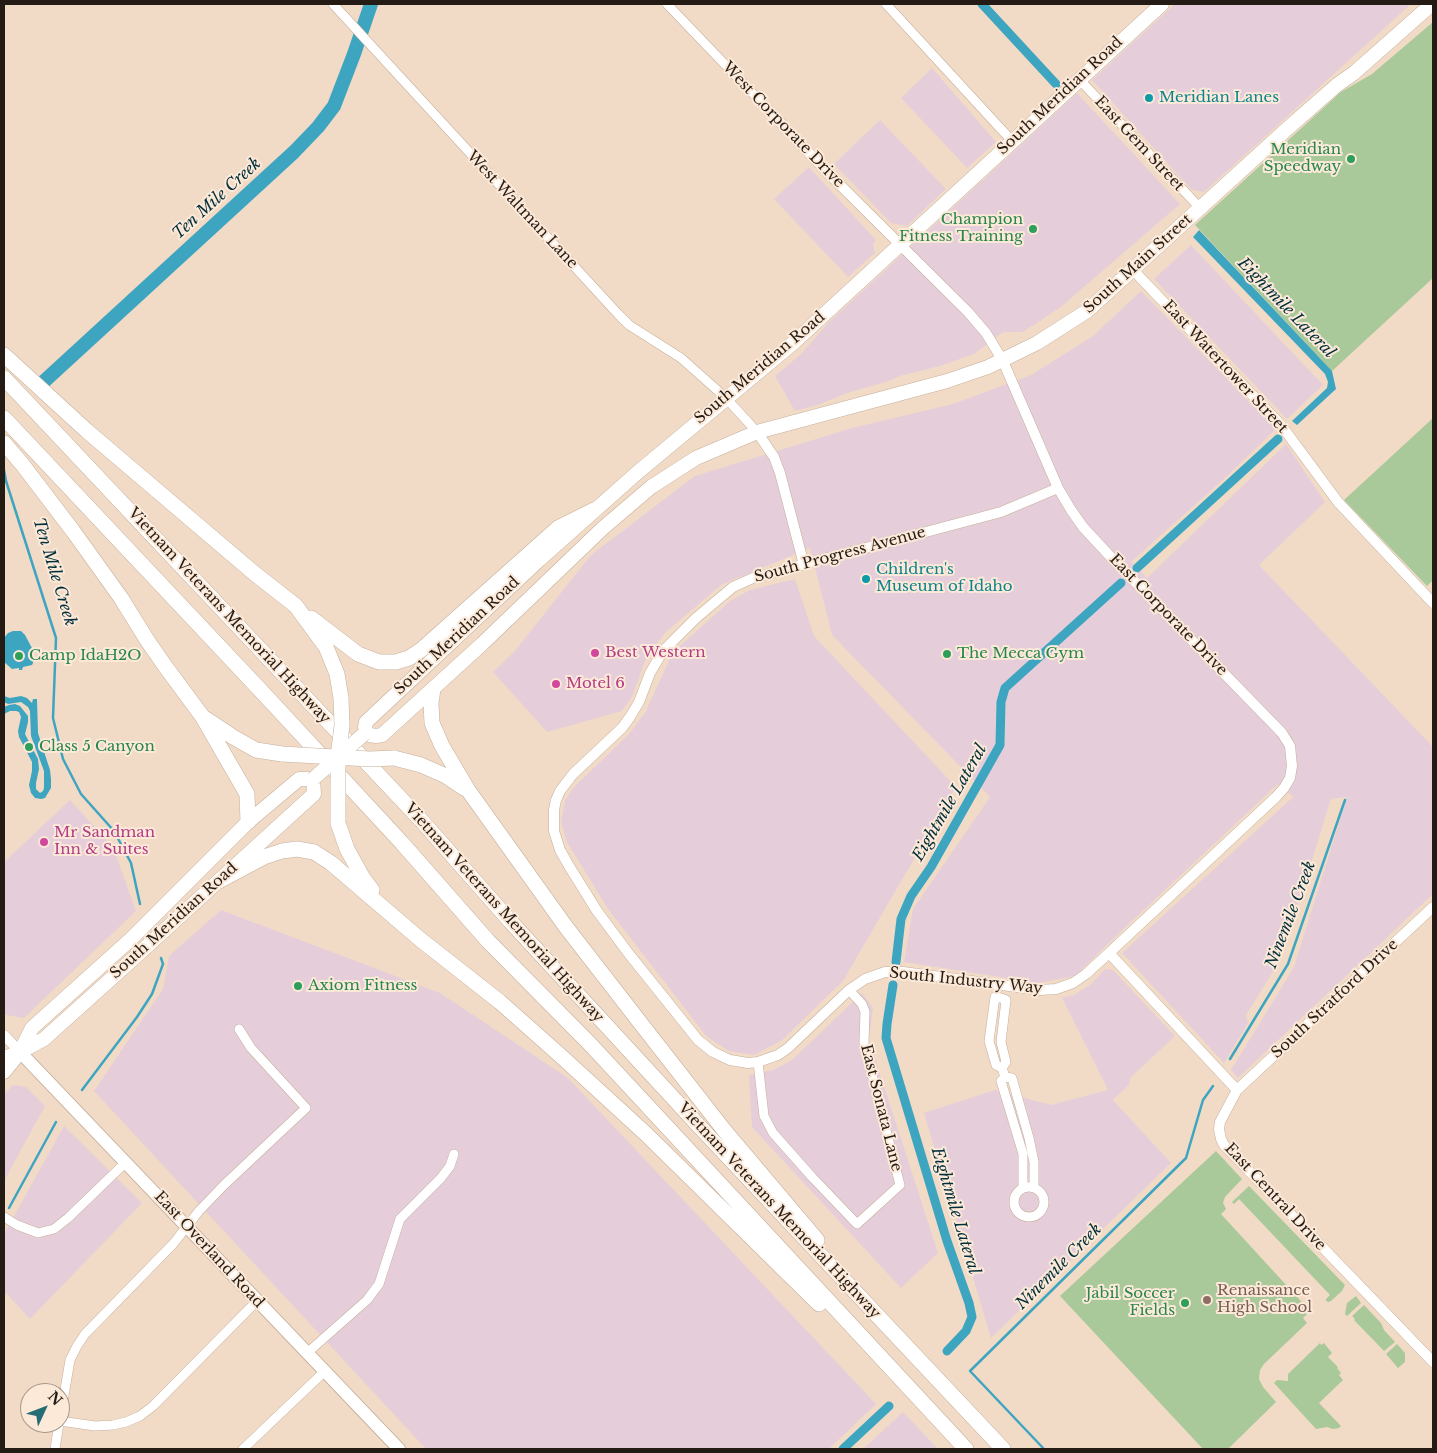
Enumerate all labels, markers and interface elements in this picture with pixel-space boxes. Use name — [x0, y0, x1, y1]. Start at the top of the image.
street label: South Meridian Road — [994, 33, 1126, 159]
street label: West Corporate Drive — [718, 58, 848, 192]
place label: Meridian Lanes — [1159, 89, 1279, 107]
marker: Meridian Lanes — [1143, 92, 1155, 104]
street label: East Gem Street — [1090, 93, 1188, 195]
place label: Meridian Speedway — [1264, 141, 1341, 176]
street label: West Waltman Lane — [463, 147, 581, 273]
marker: Meridian Speedway — [1345, 153, 1357, 165]
water label: Ten Mile Creek — [169, 154, 265, 244]
place label: Champion Fitness Training — [899, 211, 1023, 246]
street label: South Main Street — [1080, 211, 1196, 317]
marker: Champion Fitness Training — [1027, 223, 1039, 235]
water label: Eightmile Lateral — [1233, 254, 1339, 362]
street label: East Watertower Street — [1159, 297, 1291, 437]
street label: South Meridian Road — [691, 308, 829, 428]
street label: Vietnam Veterans Memorial Highway — [124, 504, 334, 728]
water label: Ten Mile Creek — [28, 516, 80, 628]
street label: South Progress Avenue — [752, 523, 928, 587]
street label: East Corporate Drive — [1105, 551, 1231, 679]
place label: Children's Museum of Idaho — [876, 561, 1013, 596]
street label: South Meridian Road — [391, 573, 523, 699]
marker: Children's Museum of Idaho — [860, 573, 872, 585]
place label: Best Western — [605, 644, 706, 662]
place label: The Mecca Gym — [957, 645, 1084, 663]
place label: Camp IdaH2O — [29, 647, 142, 665]
marker: Best Western — [589, 647, 601, 659]
marker: The Mecca Gym — [941, 648, 953, 660]
marker: Camp IdaH2O — [13, 650, 25, 662]
place label: Motel 6 — [566, 675, 625, 693]
marker: Motel 6 — [550, 678, 562, 690]
place label: Class 5 Canyon — [39, 738, 155, 756]
marker: Class 5 Canyon — [23, 741, 35, 753]
water label: Eightmile Lateral — [909, 741, 991, 865]
street label: Vietnam Veterans Memorial Highway — [401, 800, 607, 1026]
place label: Mr Sandman Inn & Suites — [54, 824, 155, 859]
marker: Mr Sandman Inn & Suites — [38, 836, 50, 848]
street label: South Meridian Road — [107, 859, 241, 983]
water label: Ninemile Creek — [1262, 859, 1320, 971]
street label: South Stratford Drive — [1268, 936, 1402, 1062]
street label: South Industry Way — [888, 964, 1044, 998]
place label: Axiom Fitness — [308, 977, 417, 995]
marker: Axiom Fitness — [292, 980, 304, 992]
street label: East Sonata Lane — [856, 1042, 906, 1174]
street label: Vietnam Veterans Memorial Highway — [674, 1099, 884, 1323]
street label: East Central Drive — [1221, 1140, 1329, 1254]
water label: Eightmile Lateral — [927, 1145, 983, 1277]
street label: East Overland Road — [150, 1188, 268, 1312]
water label: Ninemile Creek — [1012, 1220, 1106, 1314]
place label: Renaissance High School — [1217, 1282, 1312, 1317]
place label: Jabil Soccer Fields — [1086, 1285, 1175, 1320]
marker: Renaissance High School — [1201, 1294, 1213, 1306]
marker: Jabil Soccer Fields — [1179, 1297, 1191, 1309]
north arrow — [20, 1383, 70, 1433]
text: N — [44, 1387, 66, 1409]

